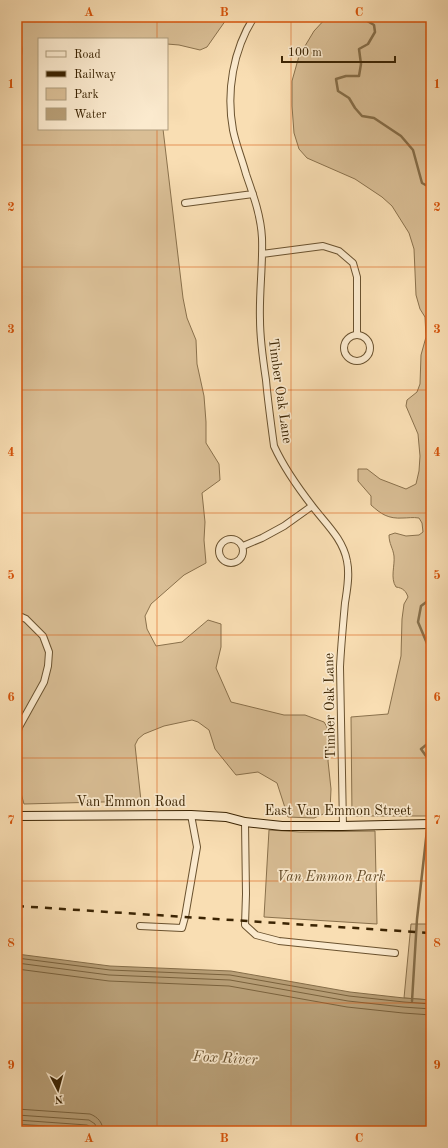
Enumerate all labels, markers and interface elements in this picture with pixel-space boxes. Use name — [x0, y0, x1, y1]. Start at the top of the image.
text: A — [84, 6, 94, 19]
text: B — [219, 6, 229, 19]
text: C — [355, 6, 363, 19]
legend — [38, 38, 168, 130]
scale bar — [282, 38, 395, 64]
text: 100 m — [288, 47, 322, 59]
text: Road — [74, 49, 101, 61]
text: Railway — [74, 69, 117, 81]
text: 1 — [7, 78, 15, 91]
text: 1 — [433, 78, 441, 91]
text: Park — [74, 89, 99, 101]
text: Water — [74, 109, 107, 121]
text: 2 — [7, 201, 15, 214]
text: 2 — [433, 201, 441, 214]
text: 3 — [7, 323, 15, 336]
text: 3 — [433, 323, 441, 336]
street label: Timber Oak Lane — [266, 337, 294, 445]
text: 4 — [7, 446, 15, 459]
text: 4 — [433, 446, 441, 459]
text: 5 — [7, 569, 15, 582]
text: 5 — [433, 569, 441, 582]
street label: Timber Oak Lane — [322, 653, 338, 759]
text: 6 — [7, 691, 15, 704]
text: 6 — [433, 691, 441, 704]
street label: Van Emmon Road — [76, 795, 186, 809]
street label: East Van Emmon Street — [265, 804, 412, 818]
text: 7 — [7, 814, 15, 827]
text: 7 — [433, 814, 441, 827]
park label: Van Emmon Park — [277, 870, 385, 884]
text: 8 — [7, 937, 15, 950]
text: 8 — [433, 937, 441, 950]
water label: Fox River — [191, 1050, 258, 1068]
text: 9 — [7, 1059, 15, 1072]
text: 9 — [433, 1059, 441, 1072]
north arrow — [38, 1070, 78, 1110]
text: N — [54, 1093, 64, 1104]
text: A — [84, 1132, 94, 1145]
text: B — [219, 1132, 229, 1145]
text: C — [355, 1132, 363, 1145]

